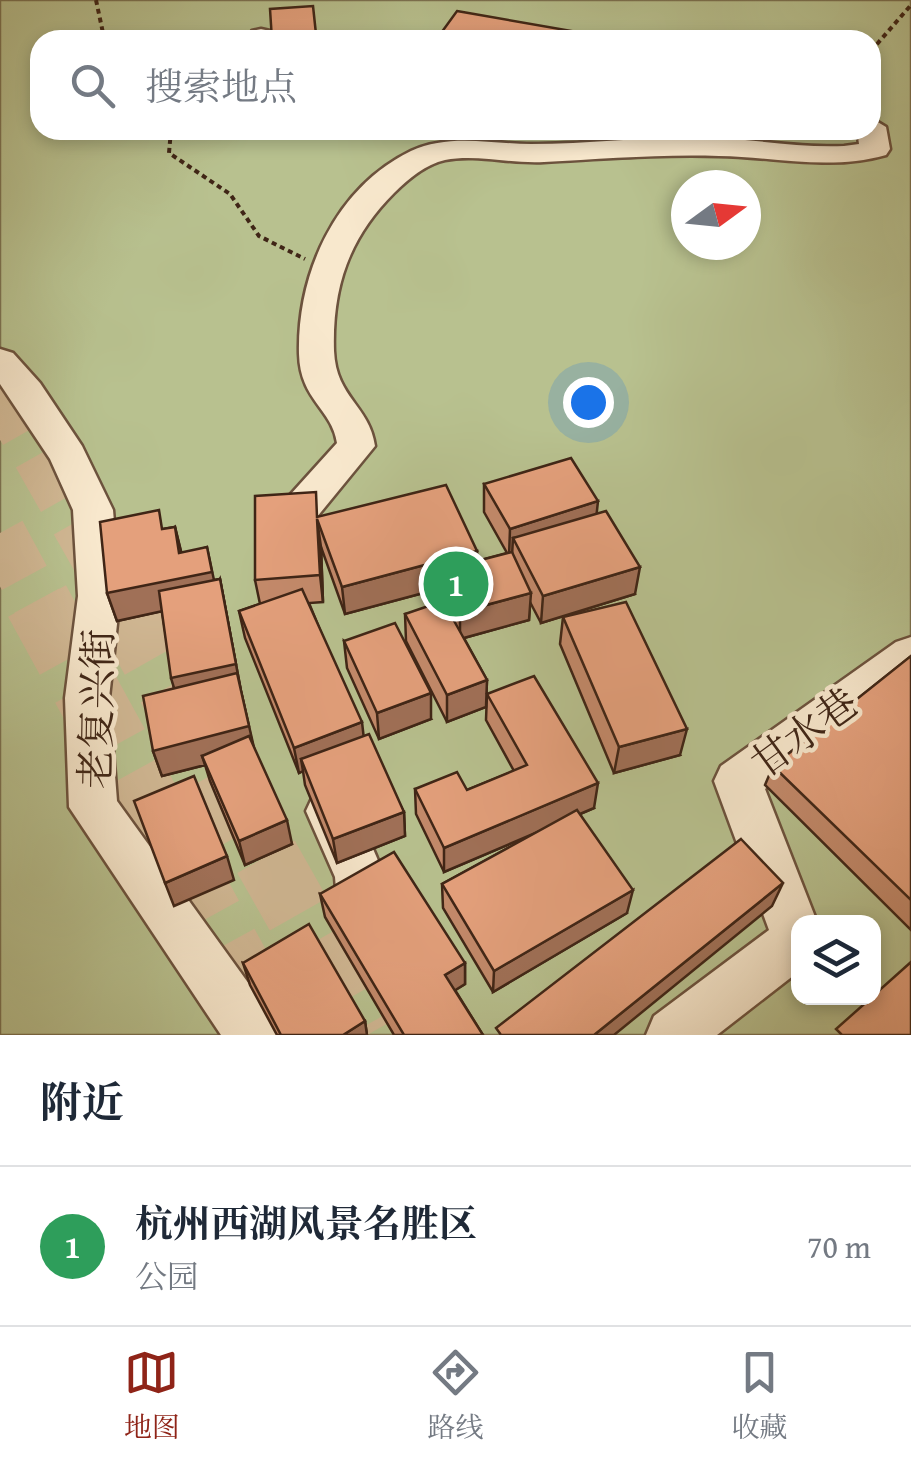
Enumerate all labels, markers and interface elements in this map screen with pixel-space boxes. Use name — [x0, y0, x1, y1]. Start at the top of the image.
search box — [30, 30, 881, 140]
icon: search — [65, 58, 120, 113]
text: 搜索地点 — [145, 58, 297, 114]
north arrow — [671, 170, 761, 260]
your location — [563, 377, 614, 428]
pin: 1 — [424, 546, 488, 622]
street label: 老复兴街 — [65, 628, 127, 790]
street label: 甘水巷 — [738, 673, 870, 791]
map controls — [791, 915, 881, 1005]
button: layers — [791, 915, 881, 1005]
text: 附近 — [40, 1071, 124, 1132]
text: 杭州西湖风景名胜区 — [135, 1195, 477, 1251]
text: 1 — [64, 1223, 81, 1270]
text: 70 m — [807, 1223, 871, 1270]
text: 公园 — [135, 1253, 199, 1300]
tab: 地图 — [124, 1345, 180, 1447]
tab: 路线 — [427, 1345, 483, 1447]
tab: 收藏 — [731, 1345, 787, 1447]

